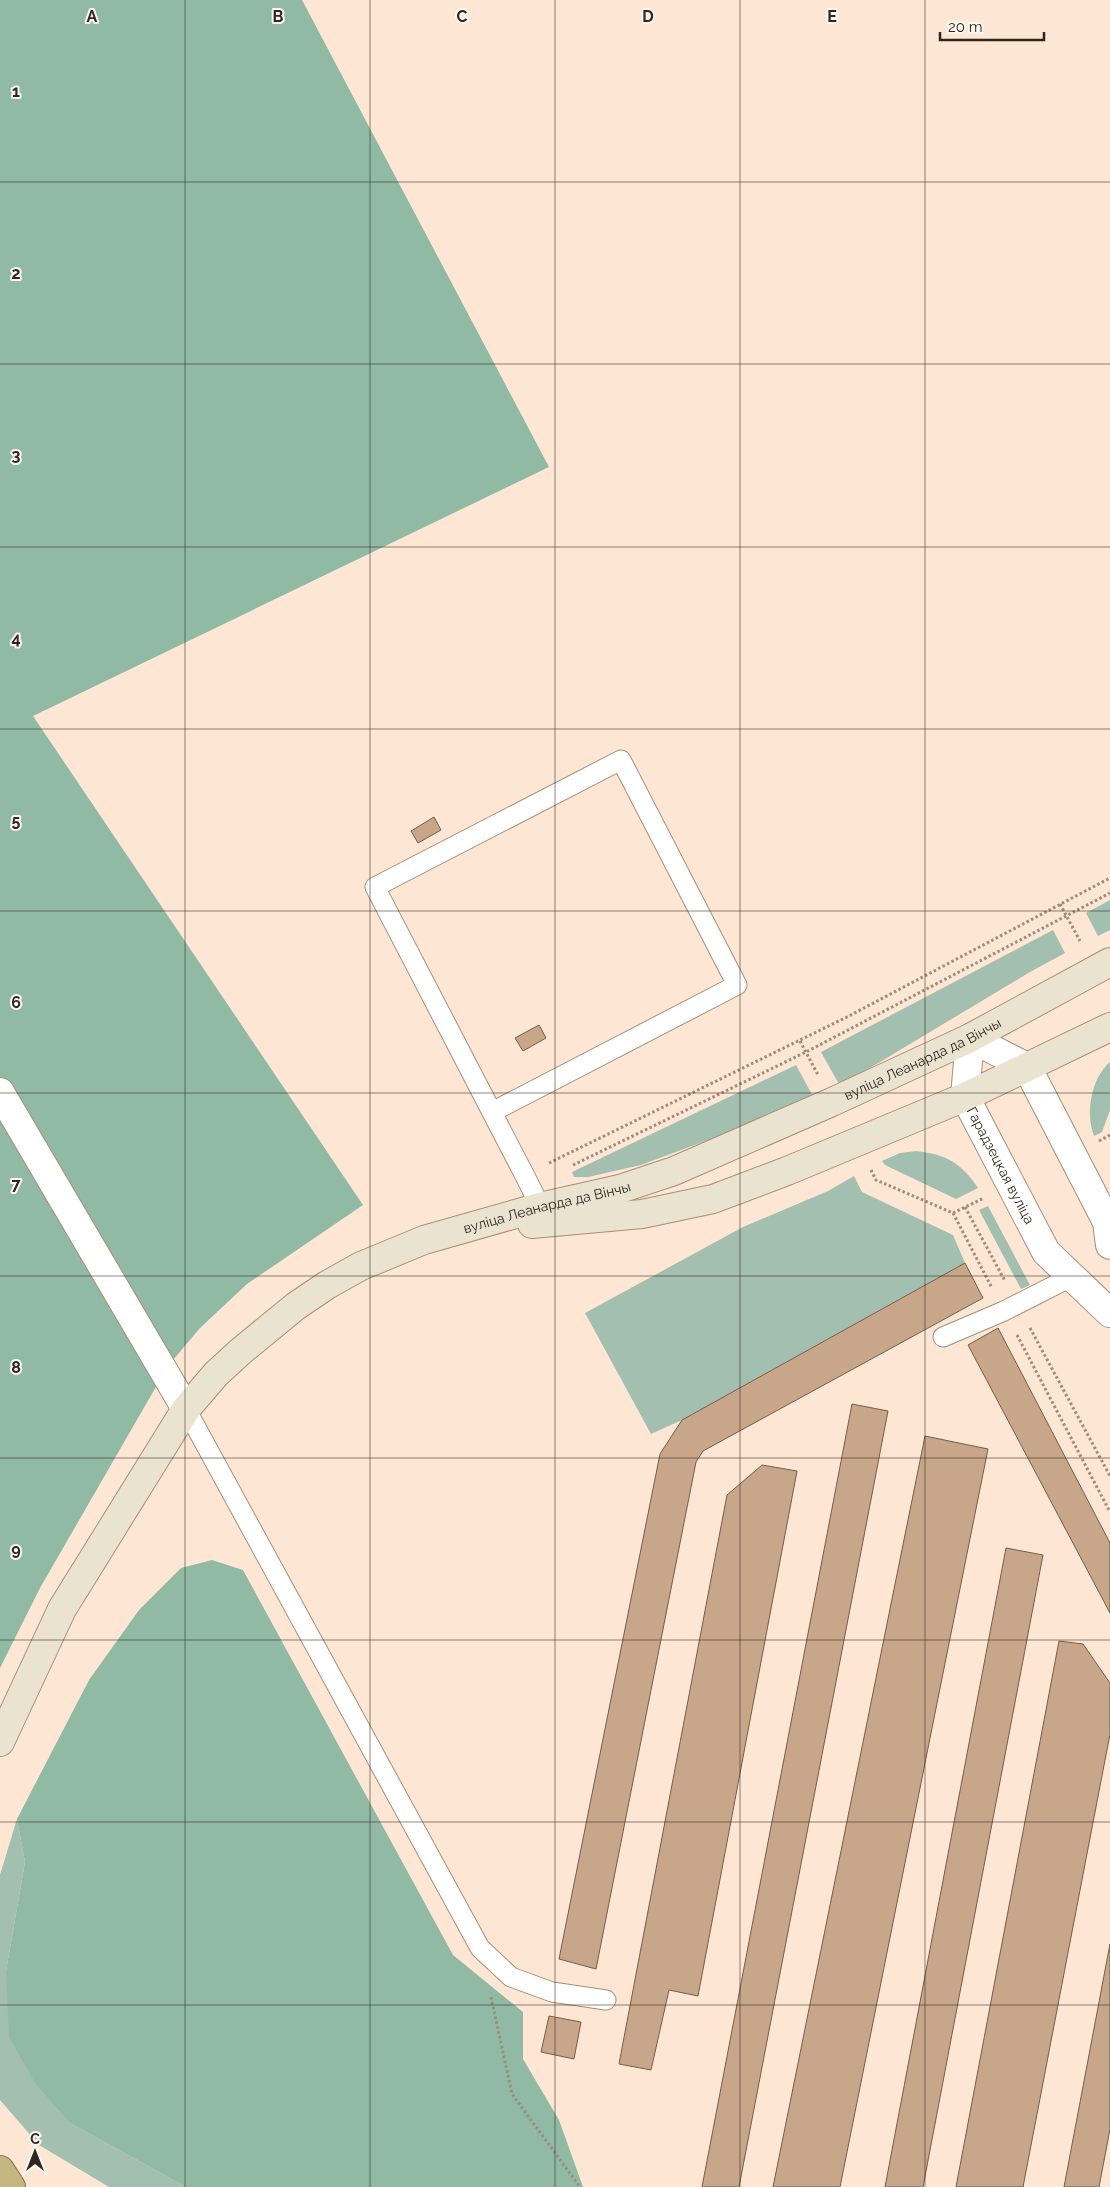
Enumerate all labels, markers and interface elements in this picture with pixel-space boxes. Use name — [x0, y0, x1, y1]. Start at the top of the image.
text: A — [87, 7, 98, 26]
text: B — [273, 7, 284, 26]
text: C — [457, 7, 468, 26]
text: D — [642, 7, 654, 26]
text: E — [827, 7, 837, 26]
scale bar — [940, 10, 1044, 42]
text: 20 m — [948, 18, 983, 36]
text: 1 — [12, 82, 20, 101]
text: 2 — [11, 264, 21, 283]
text: 3 — [12, 446, 21, 465]
text: 4 — [11, 629, 21, 648]
text: 5 — [12, 811, 21, 830]
text: 6 — [11, 993, 21, 1012]
street label: вуліца Леанарда да Вінчы — [842, 1015, 1004, 1103]
street label: Гарадзецкая вуліца — [964, 1104, 1038, 1227]
text: 7 — [12, 1175, 21, 1194]
street label: вуліца Леанарда да Вінчы — [462, 1178, 633, 1236]
text: 8 — [11, 1358, 21, 1377]
text: 9 — [11, 1540, 21, 1559]
north arrow — [10, 2127, 60, 2177]
text: С — [30, 2131, 40, 2147]

